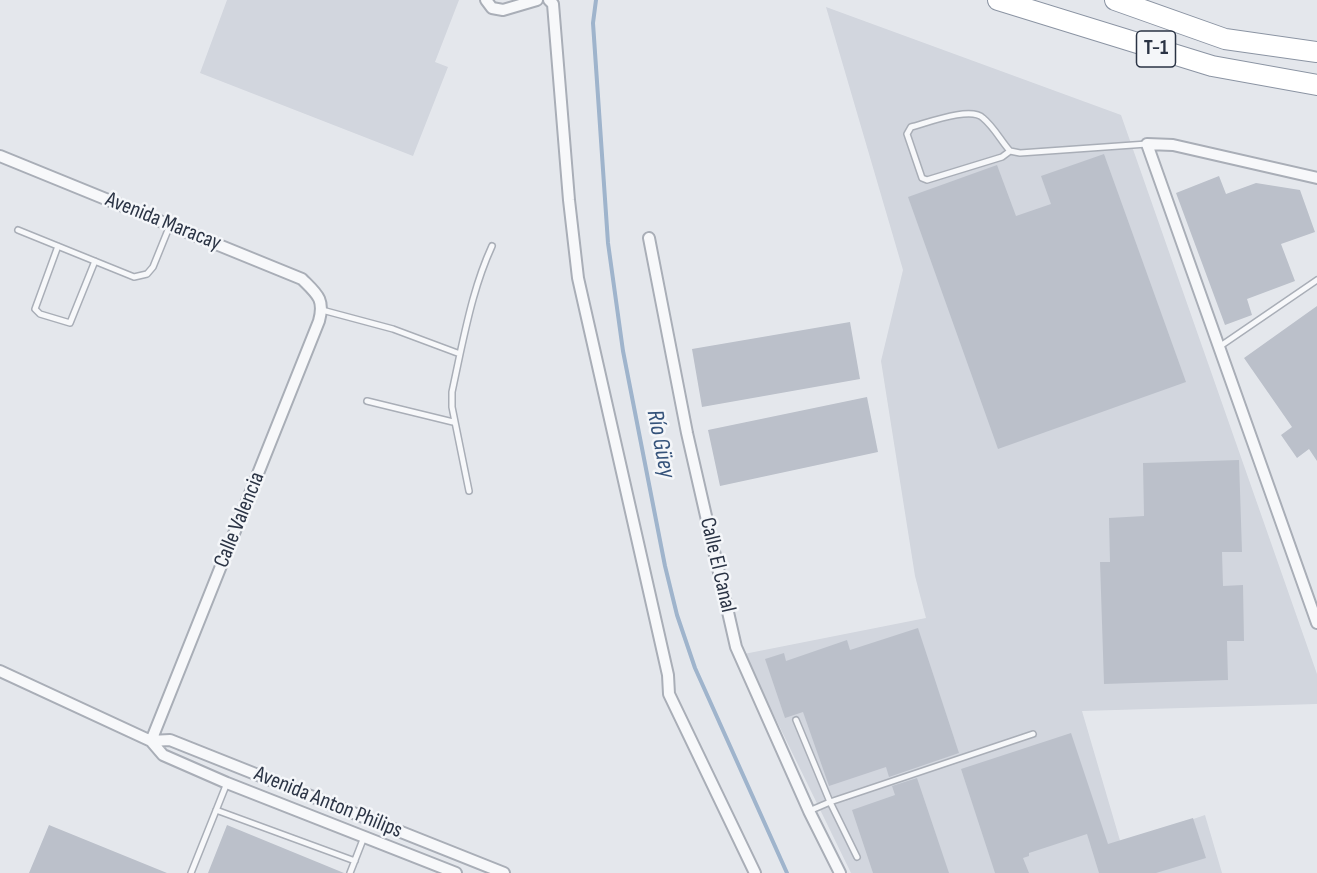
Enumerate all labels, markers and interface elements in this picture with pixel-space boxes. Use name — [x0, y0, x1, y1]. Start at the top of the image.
road number: T-1 — [1136, 31, 1176, 67]
street label: Avenida Maracay — [101, 187, 225, 257]
water label: Río Güey — [639, 408, 681, 480]
street label: Calle Valencia — [209, 468, 271, 572]
street label: Calle El Canal — [693, 515, 741, 615]
street label: Avenida Anton Philips — [250, 761, 406, 845]

